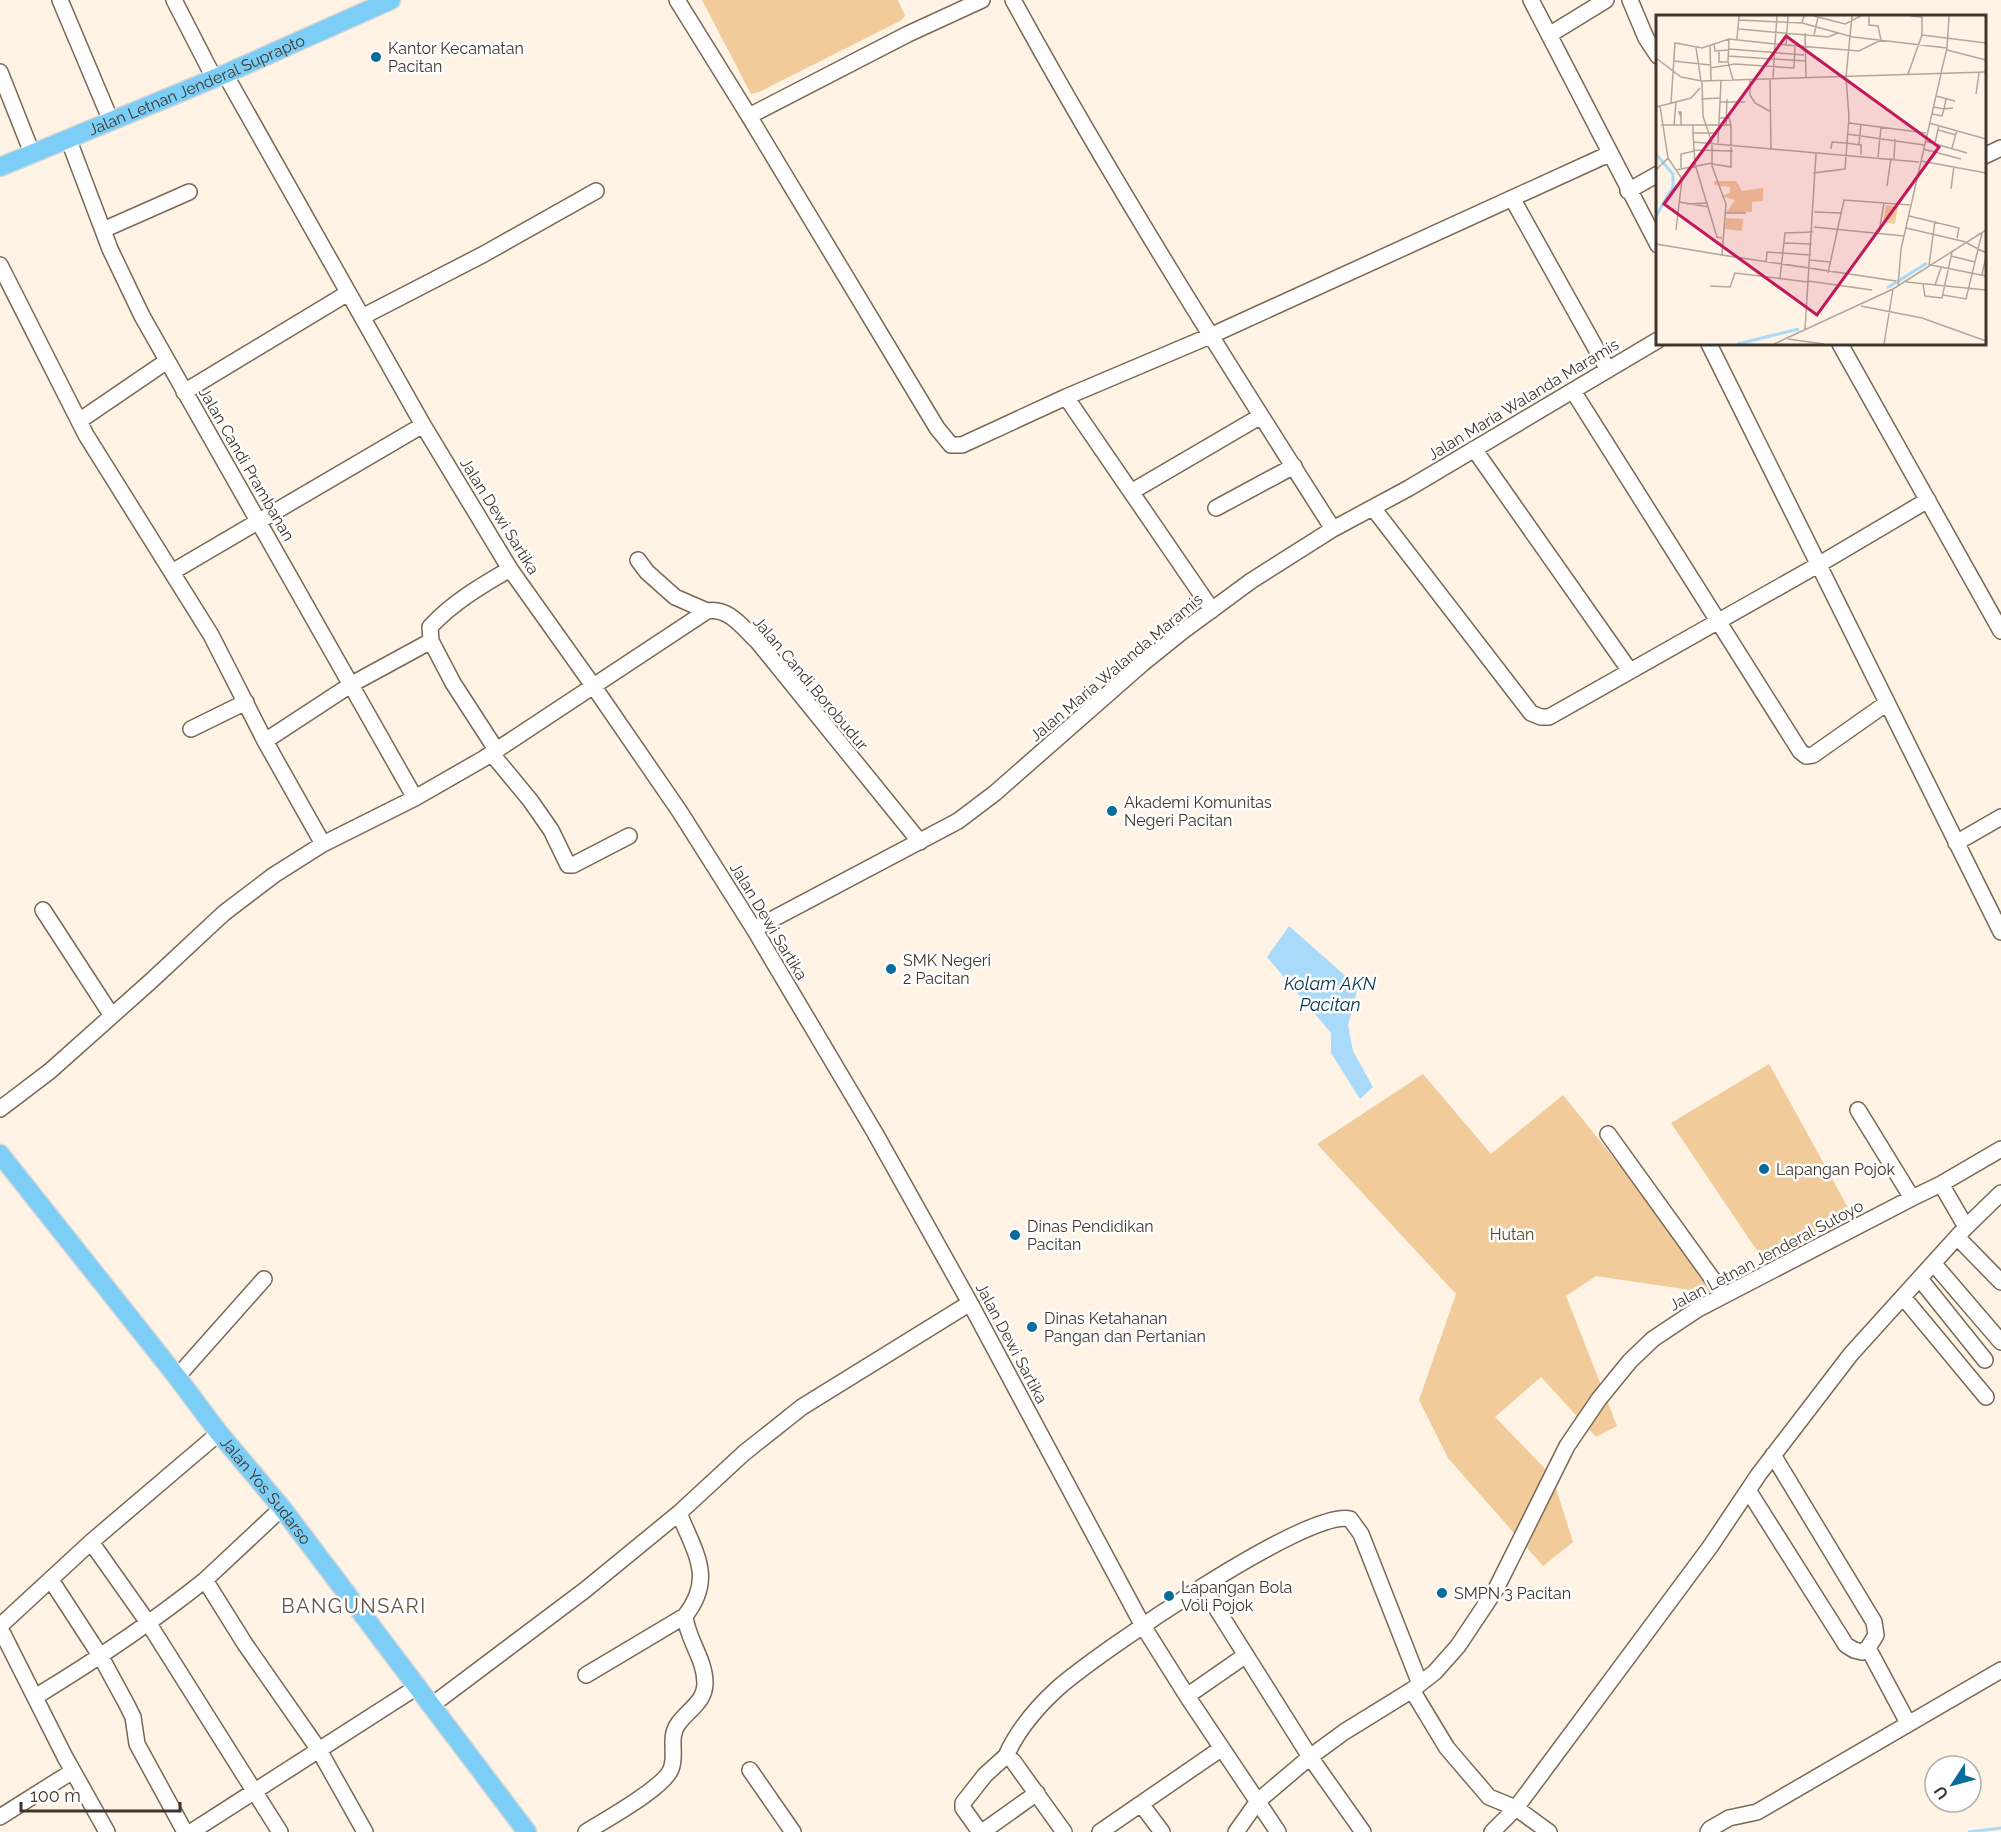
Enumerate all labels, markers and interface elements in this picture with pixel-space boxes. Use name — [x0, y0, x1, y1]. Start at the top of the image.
inset map — [1656, 15, 1986, 345]
street label: Jalan Letnan Jenderal Suprapto — [85, 31, 308, 139]
place label: Kantor Kecamatan Pacitan — [388, 39, 524, 76]
marker: Kantor Kecamatan Pacitan — [369, 50, 383, 64]
street label: Jalan Maria Walanda Maramis — [1424, 335, 1622, 464]
street label: Jalan Candi Prambanan — [195, 384, 298, 544]
street label: Jalan Dewi Sartika — [456, 454, 543, 578]
street label: Jalan Maria Walanda Maramis — [1026, 589, 1207, 745]
street label: Jalan Candi Borobudur — [749, 613, 872, 754]
place label: Akademi Komunitas Negeri Pacitan — [1124, 793, 1272, 830]
marker: Akademi Komunitas Negeri Pacitan — [1105, 804, 1119, 818]
street label: Jalan Dewi Sartika — [726, 859, 811, 984]
place label: SMK Negeri 2 Pacitan — [903, 951, 991, 988]
marker: SMK Negeri 2 Pacitan — [884, 962, 898, 976]
water label: Kolam AKN Pacitan — [1284, 973, 1377, 1015]
place label: Lapangan Pojok — [1776, 1160, 1895, 1179]
marker: Lapangan Pojok — [1757, 1162, 1771, 1176]
street label: Jalan Letnan Jenderal Sutoyo — [1666, 1196, 1867, 1315]
place label: Dinas Pendidikan Pacitan — [1027, 1217, 1154, 1254]
park label: Hutan — [1490, 1225, 1534, 1244]
marker: Dinas Pendidikan Pacitan — [1008, 1228, 1022, 1242]
street label: Jalan Dewi Sartika — [972, 1280, 1051, 1407]
place label: Dinas Ketahanan Pangan dan Pertanian — [1044, 1309, 1206, 1346]
marker: Dinas Ketahanan Pangan dan Pertanian — [1025, 1320, 1039, 1334]
street label: Jalan Yos Sudarso — [216, 1433, 315, 1548]
place label: Lapangan Bola Voli Pojok — [1181, 1578, 1292, 1615]
place label: SMPN 3 Pacitan — [1454, 1584, 1571, 1603]
marker: SMPN 3 Pacitan — [1435, 1586, 1449, 1600]
marker: Lapangan Bola Voli Pojok — [1162, 1589, 1176, 1603]
district label: BANGUNSARI — [281, 1594, 427, 1618]
north arrow — [1923, 1754, 1983, 1814]
scale bar — [21, 1775, 180, 1813]
text: U — [1930, 1782, 1952, 1803]
text: 100 m — [30, 1785, 81, 1806]

